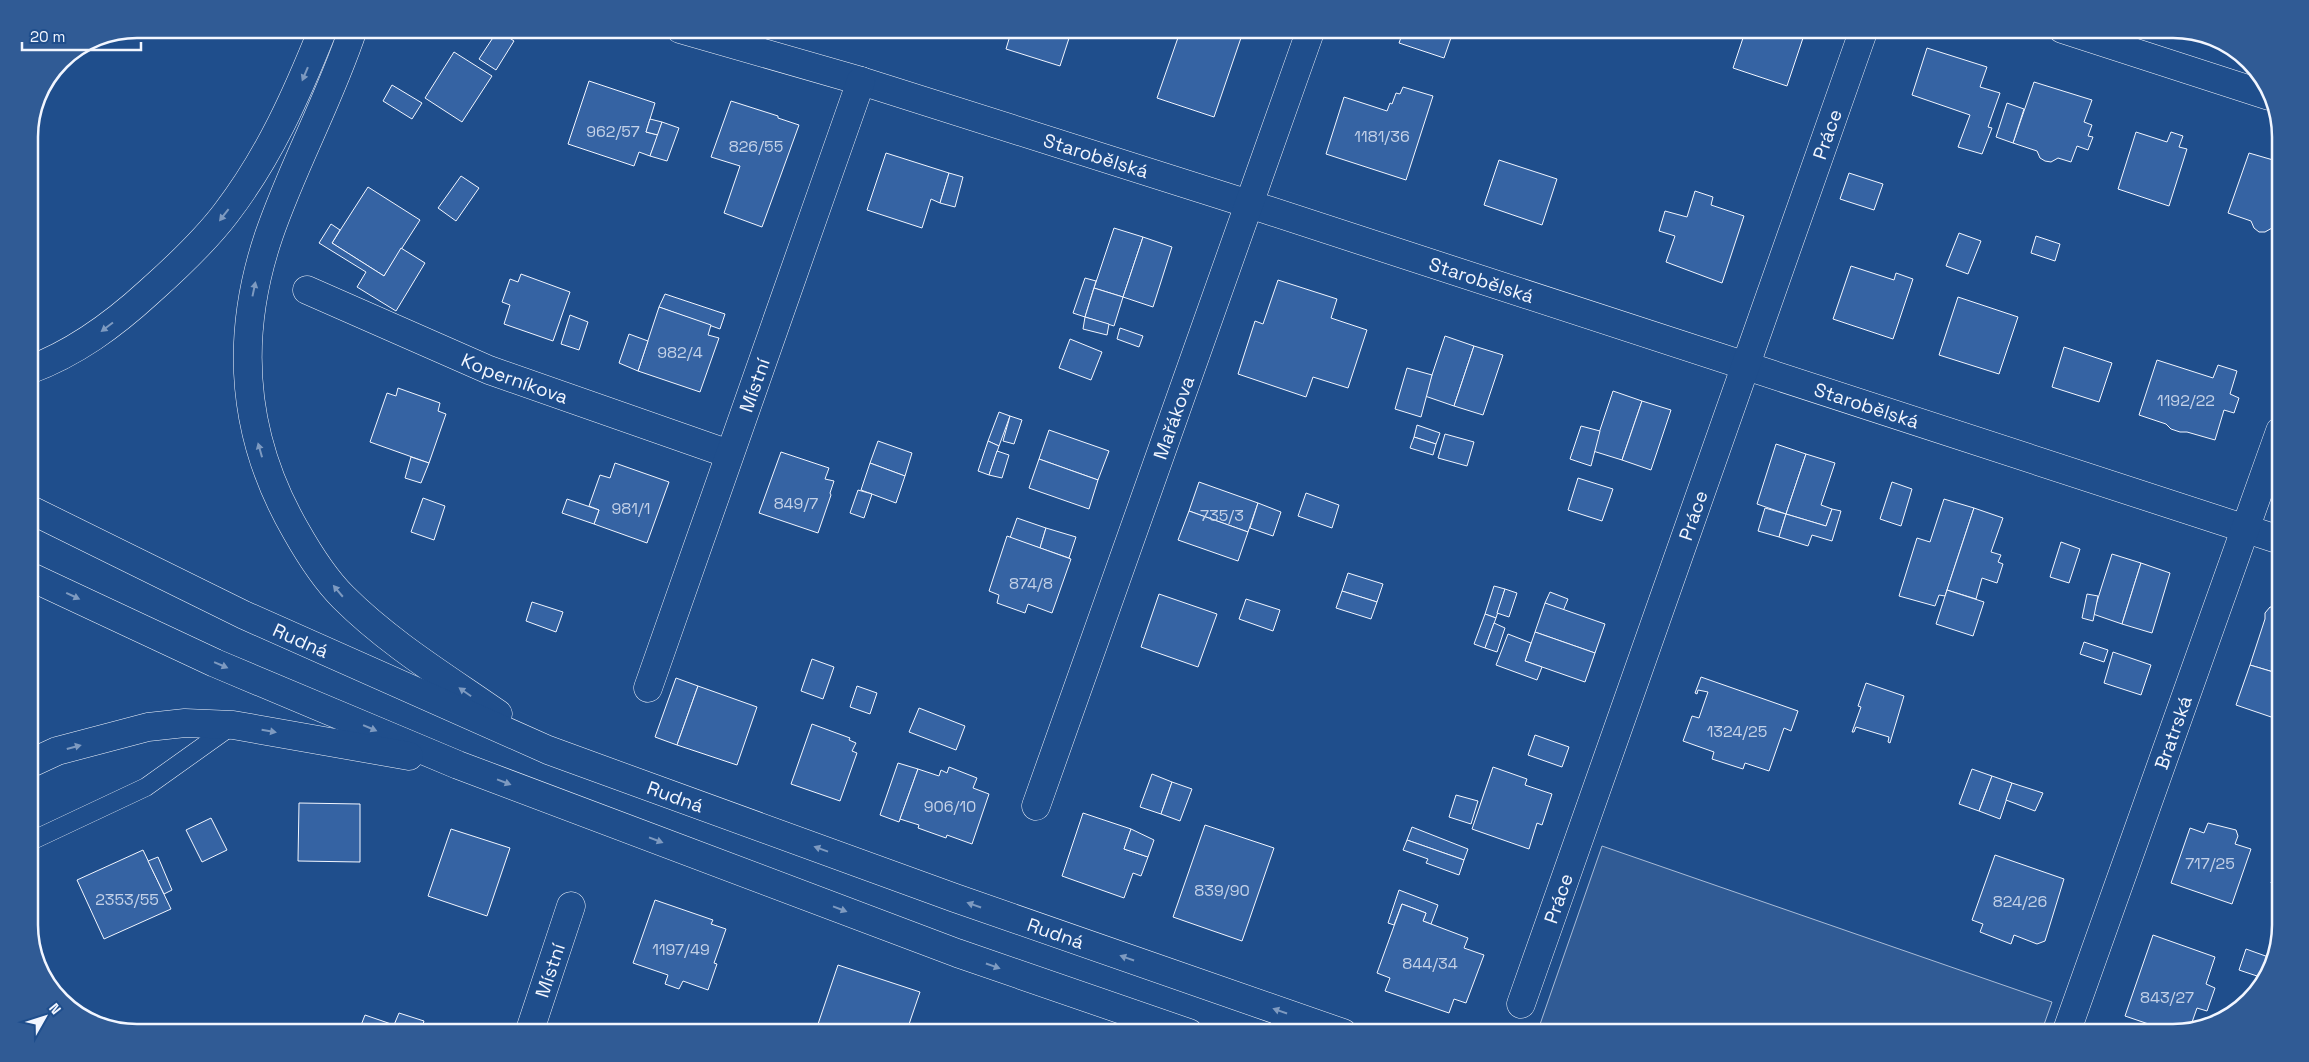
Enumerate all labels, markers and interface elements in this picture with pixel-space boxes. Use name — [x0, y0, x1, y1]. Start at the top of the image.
scale bar — [22, 20, 141, 52]
text: 20 m — [30, 27, 65, 46]
one-way arrow — [300, 67, 308, 81]
street label: Práce — [1807, 106, 1847, 163]
house number: 962/57 — [586, 121, 640, 142]
house number: 1181/36 — [1354, 126, 1410, 147]
street label: Starobělská — [1040, 127, 1152, 184]
house number: 826/55 — [729, 136, 783, 157]
one-way arrow — [219, 208, 230, 221]
street label: Starobělská — [1426, 251, 1537, 309]
one-way arrow — [250, 282, 258, 297]
one-way arrow — [100, 322, 114, 332]
house number: 982/4 — [657, 342, 703, 363]
street label: Koperníkova — [458, 347, 572, 409]
street label: Místní — [733, 354, 775, 416]
street label: Mařákova — [1147, 372, 1200, 463]
street label: Starobělská — [1811, 377, 1922, 434]
house number: 1192/22 — [2157, 390, 2215, 411]
one-way arrow — [256, 442, 264, 457]
street label: Práce — [1673, 487, 1713, 544]
house number: 849/7 — [774, 493, 818, 514]
house number: 981/1 — [611, 498, 651, 519]
house number: 735/3 — [1200, 505, 1244, 526]
house number: 874/8 — [1009, 573, 1053, 594]
one-way arrow — [332, 585, 343, 598]
one-way arrow — [66, 593, 80, 601]
street label: Rudná — [269, 617, 333, 664]
one-way arrow — [214, 661, 228, 669]
one-way arrow — [458, 687, 472, 697]
street label: Bratrská — [2148, 692, 2197, 773]
house number: 1324/25 — [1707, 721, 1767, 742]
one-way arrow — [363, 724, 378, 732]
one-way arrow — [261, 728, 277, 736]
one-way arrow — [67, 742, 82, 750]
street label: Rudná — [644, 775, 707, 818]
one-way arrow — [496, 779, 511, 786]
house number: 906/10 — [924, 796, 976, 817]
one-way arrow — [648, 837, 663, 844]
one-way arrow — [813, 845, 828, 853]
house number: 717/25 — [2185, 853, 2235, 874]
street label: Práce — [1538, 870, 1579, 927]
house number: 839/90 — [1194, 880, 1250, 901]
house number: 2353/55 — [95, 889, 159, 910]
house number: 824/26 — [1993, 891, 2047, 912]
one-way arrow — [966, 901, 981, 908]
one-way arrow — [833, 906, 848, 913]
street label: Rudná — [1024, 912, 1087, 954]
house number: 1197/49 — [652, 939, 710, 960]
street label: Místní — [529, 940, 570, 1001]
house number: 844/34 — [1402, 953, 1458, 974]
one-way arrow — [1119, 954, 1134, 962]
one-way arrow — [986, 962, 1001, 970]
house number: 843/27 — [2140, 987, 2194, 1008]
north arrow — [20, 992, 70, 1042]
text: N — [45, 1000, 65, 1018]
one-way arrow — [1273, 1007, 1288, 1015]

